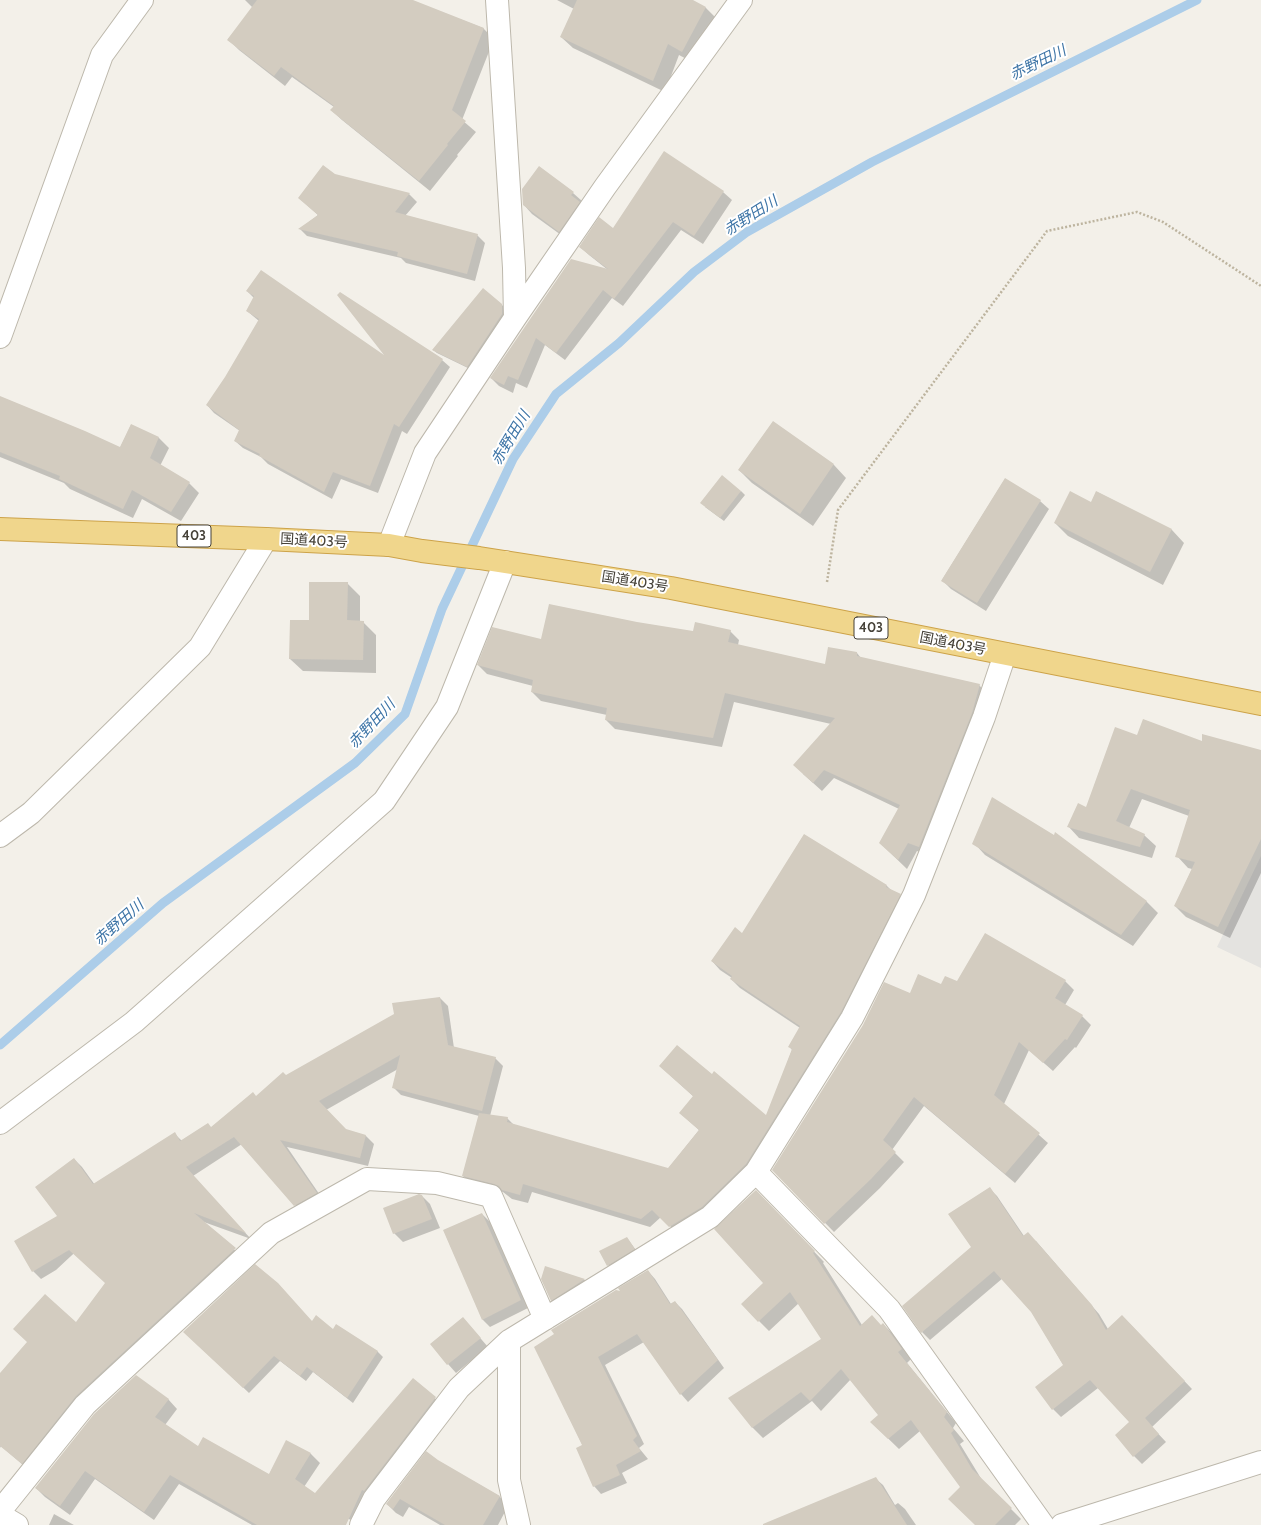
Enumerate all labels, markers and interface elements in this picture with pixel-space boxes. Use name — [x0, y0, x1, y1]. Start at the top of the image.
water label: 赤野田川 — [1007, 42, 1069, 84]
water label: 赤野田川 — [721, 192, 781, 240]
water label: 赤野田川 — [488, 408, 534, 468]
road number: 403 — [177, 525, 211, 547]
street label: 国道403号 — [280, 531, 348, 551]
street label: 国道403号 — [600, 568, 670, 596]
road number: 403 — [854, 617, 888, 639]
street label: 国道403号 — [918, 629, 988, 659]
water label: 赤野田川 — [345, 696, 399, 752]
water label: 赤野田川 — [90, 897, 148, 949]

